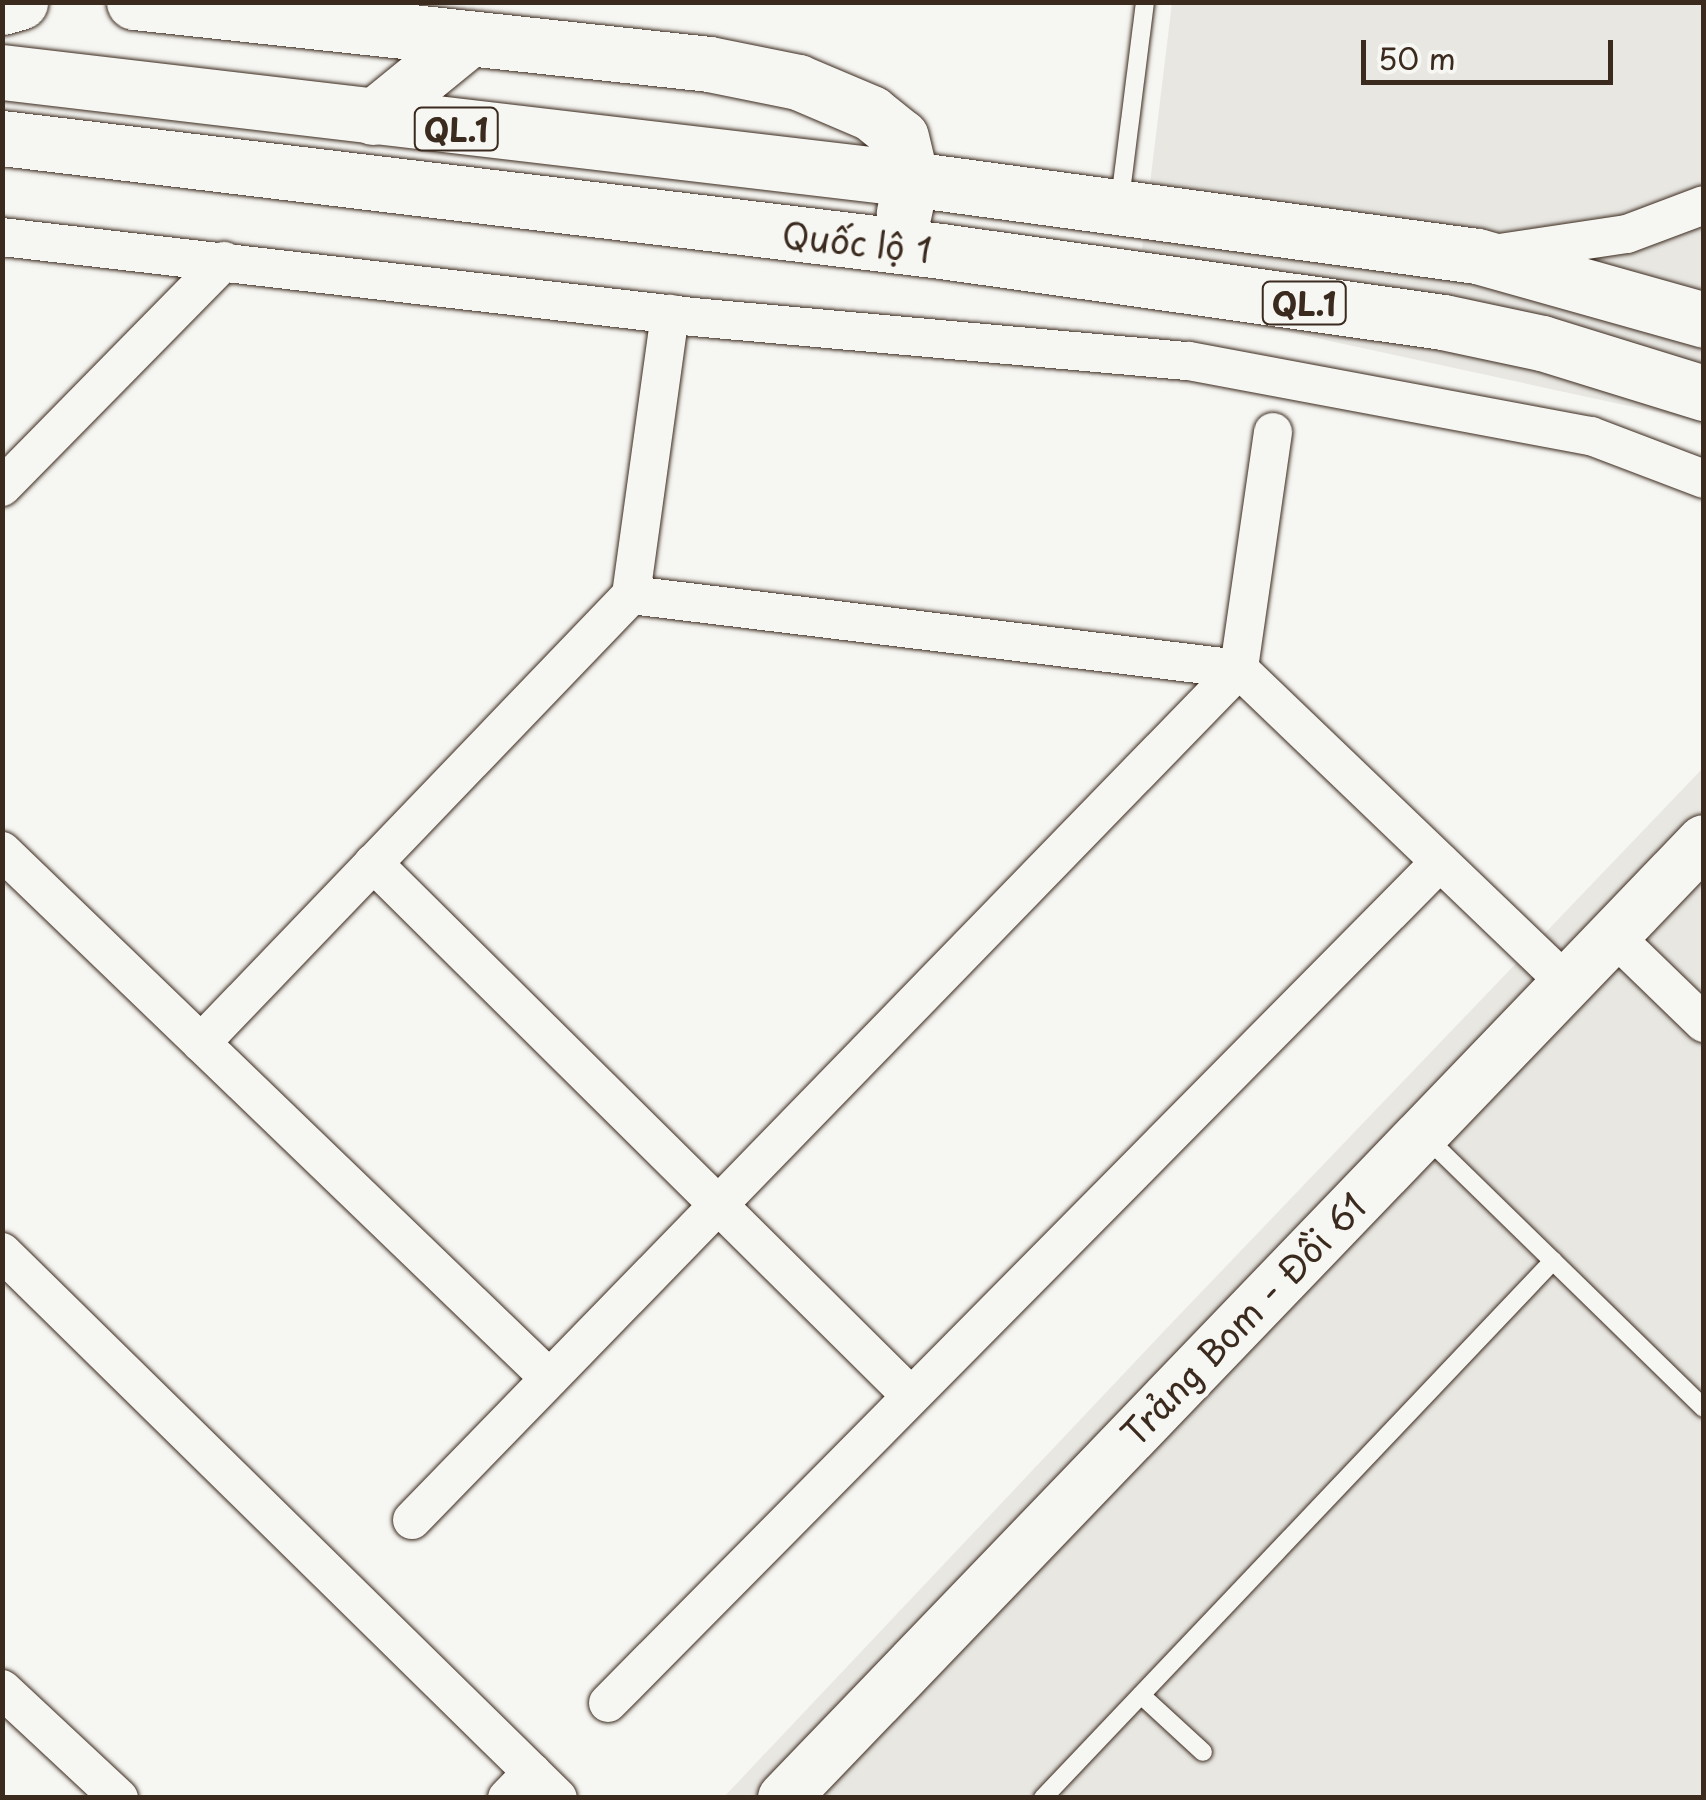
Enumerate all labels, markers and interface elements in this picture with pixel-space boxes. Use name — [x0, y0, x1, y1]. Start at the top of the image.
scale bar — [1366, 20, 1618, 82]
text: 50 m — [1378, 35, 1456, 80]
road number: QL.1 — [414, 102, 498, 156]
street label: Quốc lộ 1 — [779, 213, 935, 271]
road number: QL.1 — [1262, 276, 1346, 330]
street label: Trảng Bom - Đồi 61 — [1112, 1185, 1374, 1453]

